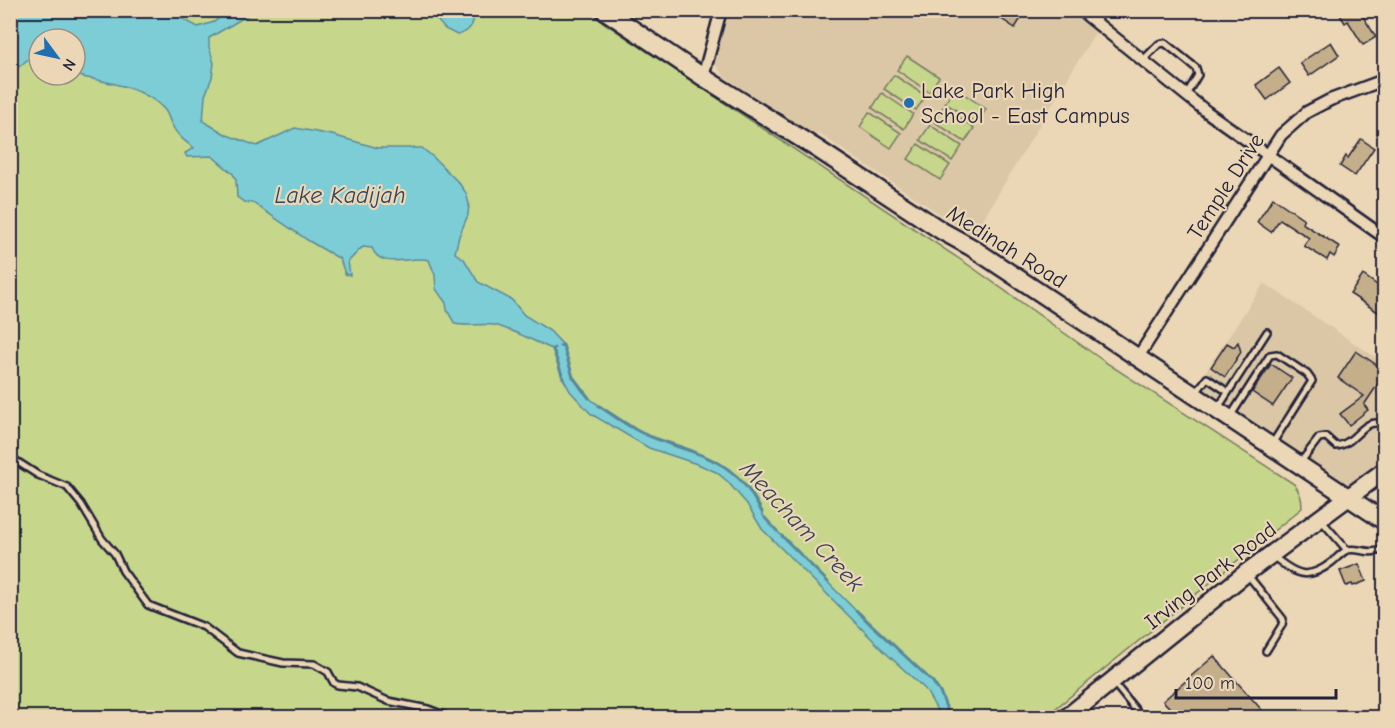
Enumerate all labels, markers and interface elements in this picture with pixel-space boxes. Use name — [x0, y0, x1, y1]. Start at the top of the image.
north arrow — [27, 27, 87, 87]
text: N — [58, 55, 79, 74]
place label: Lake Park High School - East Campus — [921, 78, 1130, 129]
marker: Lake Park High School - East Campus — [902, 96, 916, 110]
street label: Temple Drive — [1182, 129, 1270, 244]
water label: Lake Kadijah — [274, 181, 406, 209]
street label: Medinah Road — [942, 200, 1071, 294]
water label: Meacham Creek — [734, 454, 870, 597]
street label: Irving Park Road — [1140, 516, 1282, 635]
scale bar — [1176, 662, 1336, 700]
text: 100 m — [1185, 673, 1235, 694]

